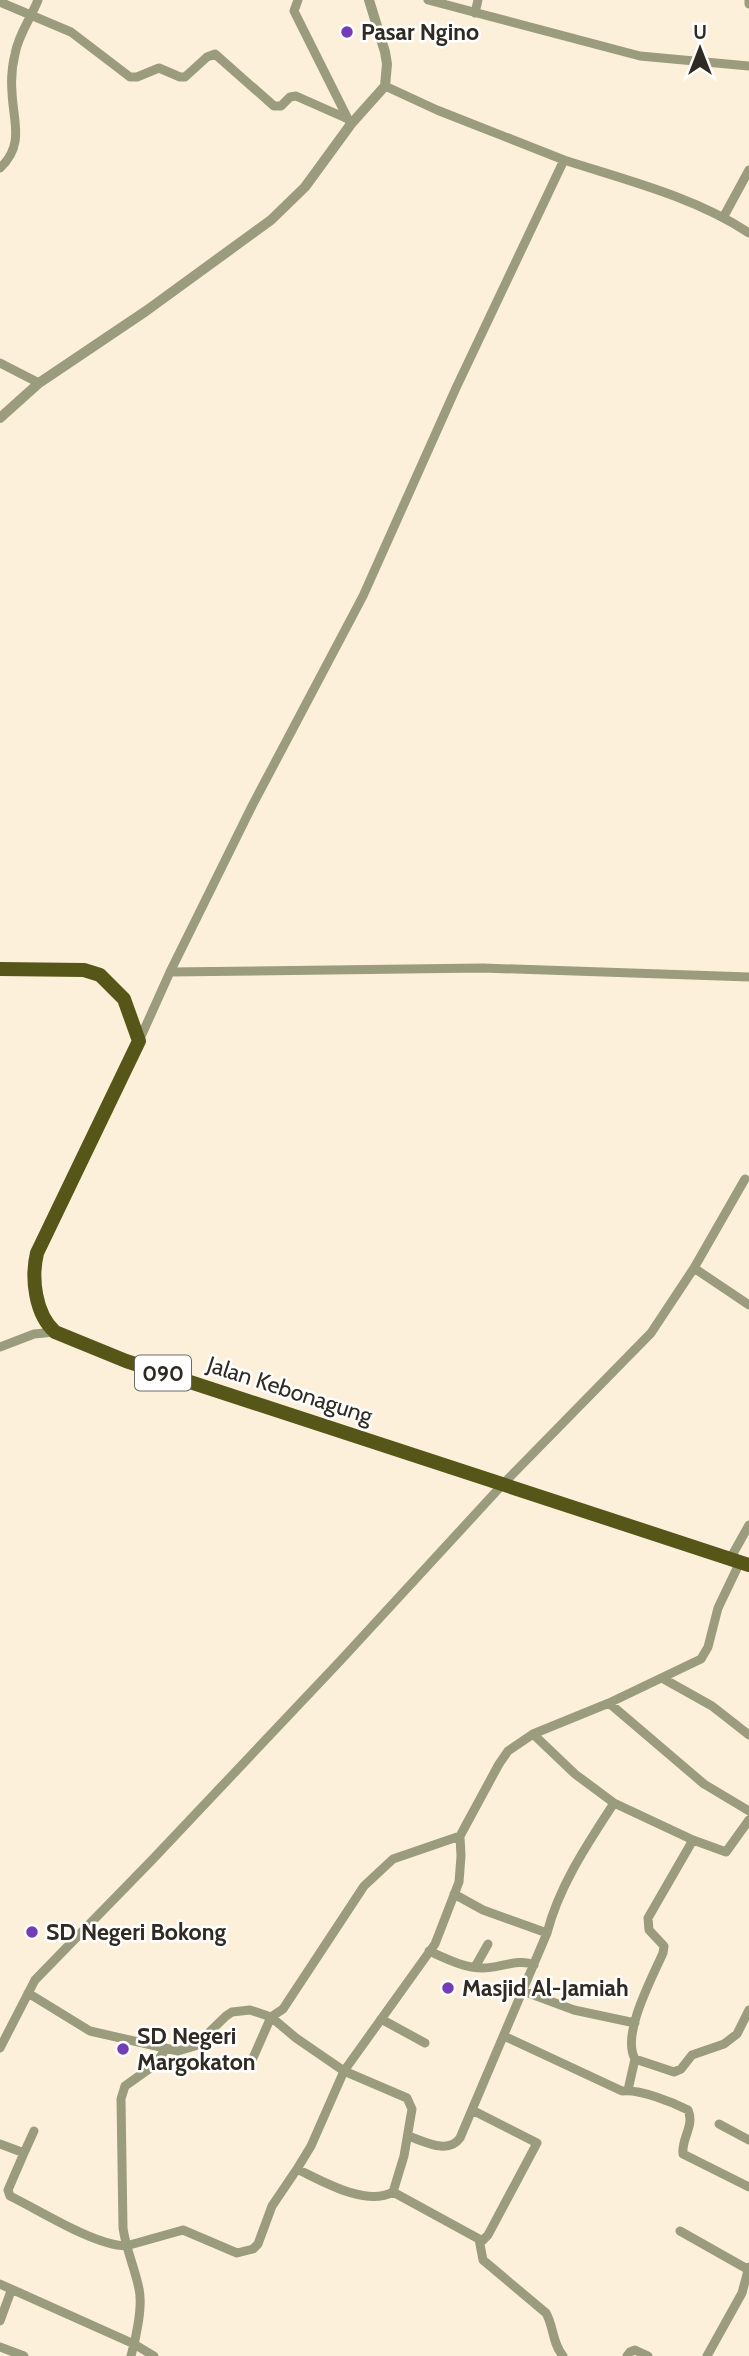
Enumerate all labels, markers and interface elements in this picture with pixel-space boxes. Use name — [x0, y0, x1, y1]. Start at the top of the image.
north arrow — [665, 14, 735, 84]
place label: Pasar Ngino — [361, 18, 479, 46]
text: U — [693, 21, 707, 44]
marker: Pasar Ngino — [339, 24, 355, 40]
street label: Jalan Kebonagung — [203, 1350, 377, 1430]
road number: 090 — [135, 1356, 191, 1390]
place label: SD Negeri Bokong — [46, 1918, 226, 1946]
marker: SD Negeri Bokong — [24, 1924, 40, 1940]
place label: Masjid Al-Jamiah — [462, 1974, 629, 2002]
marker: Masjid Al-Jamiah — [440, 1980, 456, 1996]
place label: SD Negeri Margokaton — [137, 2022, 256, 2076]
marker: SD Negeri Margokaton — [115, 2041, 131, 2057]

